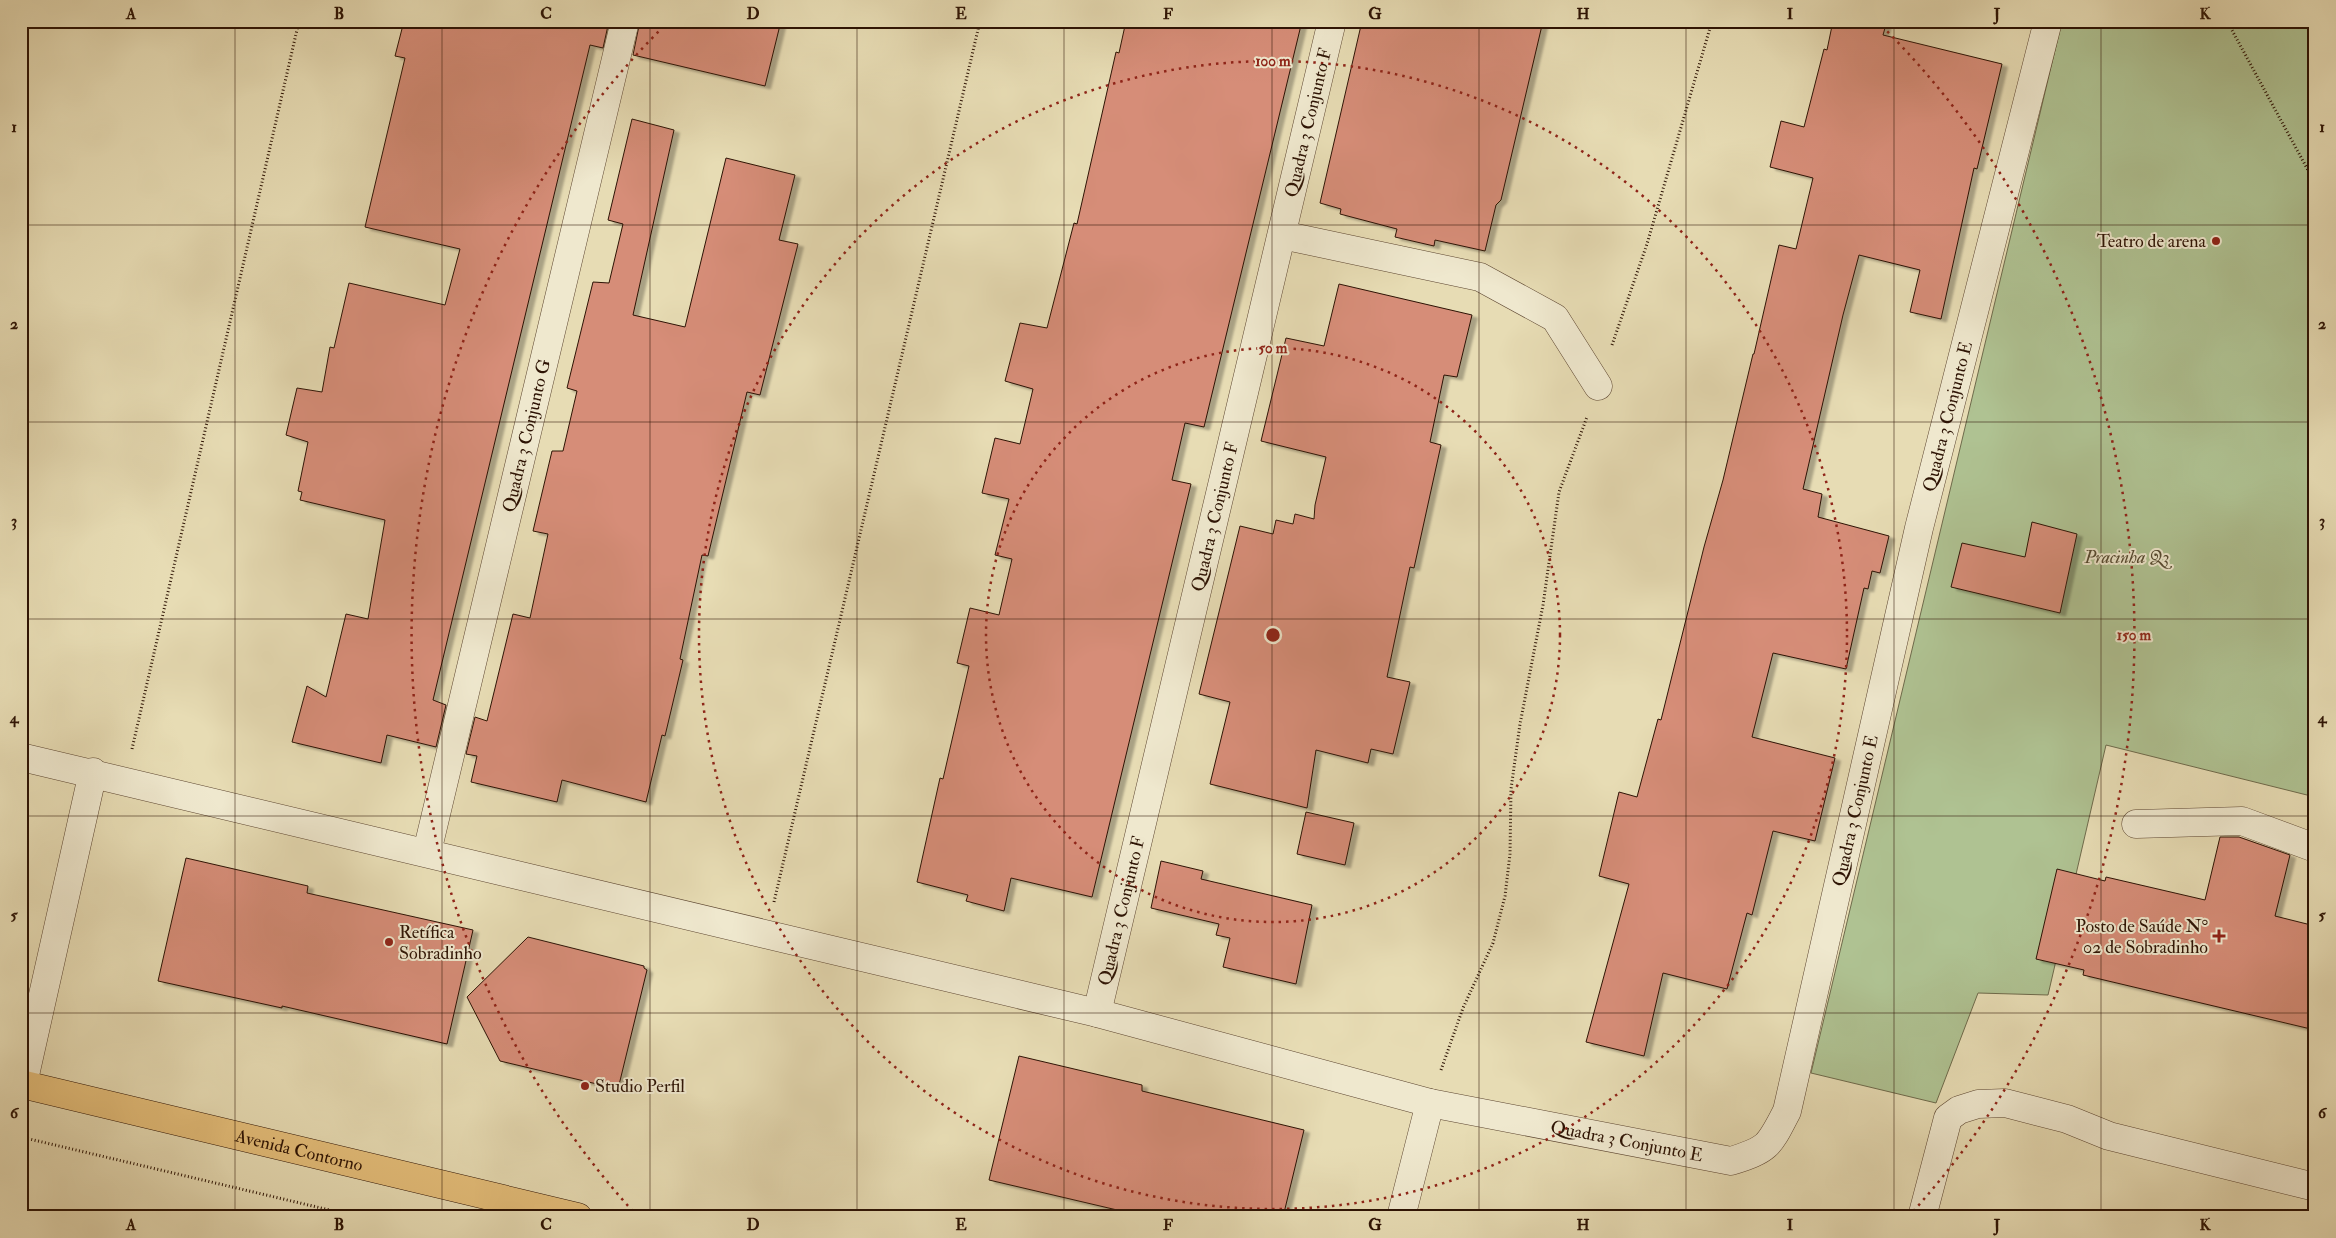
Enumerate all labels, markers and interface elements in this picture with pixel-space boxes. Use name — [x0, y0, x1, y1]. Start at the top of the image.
text: A — [125, 4, 137, 24]
text: B — [334, 4, 344, 24]
text: C — [540, 4, 552, 24]
text: D — [746, 4, 760, 24]
text: E — [955, 4, 967, 24]
text: F — [1163, 4, 1173, 24]
text: G — [1368, 4, 1382, 24]
text: H — [1576, 4, 1590, 24]
text: I — [1787, 4, 1794, 24]
text: J — [1993, 4, 2001, 25]
text: K — [2199, 4, 2211, 24]
street label: Quadra 3 Conjunto F — [1280, 46, 1337, 200]
text: 100 m — [1255, 52, 1291, 71]
text: 1 — [11, 117, 17, 137]
text: 1 — [2319, 117, 2325, 137]
place label: Teatro de arena — [2097, 230, 2207, 253]
marker: Teatro de arena — [2210, 235, 2222, 247]
text: 2 — [10, 314, 18, 334]
text: 2 — [2318, 314, 2326, 334]
text: 50 m — [1259, 339, 1288, 358]
street label: Quadra 3 Conjunto E — [1918, 339, 1978, 494]
street label: Quadra 3 Conjunto G — [497, 357, 556, 515]
street label: Quadra 3 Conjunto F — [1186, 440, 1244, 594]
text: 3 — [11, 511, 17, 531]
text: 3 — [2319, 511, 2325, 531]
park label: Pracinha Q3 — [2083, 546, 2173, 569]
centre of rings — [1264, 626, 1282, 644]
text: 150 m — [2117, 626, 2151, 645]
text: 4 — [9, 708, 20, 728]
text: 4 — [2317, 708, 2328, 728]
street label: Quadra 3 Conjunto E — [1827, 733, 1884, 889]
street label: Quadra 3 Conjunto F — [1093, 834, 1150, 988]
text: 5 — [10, 905, 18, 925]
text: 5 — [2318, 905, 2326, 925]
place label: Posto de Saúde N° 02 de Sobradinho — [2075, 915, 2208, 959]
place label: Retífica Sobradinho — [399, 921, 482, 965]
marker: Posto de Saúde N° 02 de Sobradinho — [2212, 929, 2226, 943]
marker: Retífica Sobradinho — [383, 936, 395, 948]
place label: Studio Perfil — [595, 1075, 685, 1098]
marker: Studio Perfil — [579, 1080, 591, 1092]
text: 6 — [10, 1103, 20, 1123]
text: 6 — [2318, 1103, 2328, 1123]
street label: Quadra 3 Conjunto E — [1549, 1116, 1705, 1167]
street label: Avenida Contorno — [232, 1124, 365, 1177]
text: A — [125, 1215, 137, 1235]
text: B — [334, 1215, 344, 1235]
text: C — [540, 1215, 552, 1235]
text: D — [746, 1215, 760, 1235]
text: E — [955, 1215, 967, 1235]
text: F — [1163, 1215, 1173, 1235]
text: G — [1368, 1215, 1382, 1235]
text: H — [1576, 1215, 1590, 1235]
text: I — [1787, 1215, 1794, 1235]
text: J — [1993, 1215, 2001, 1236]
text: K — [2199, 1215, 2211, 1235]

